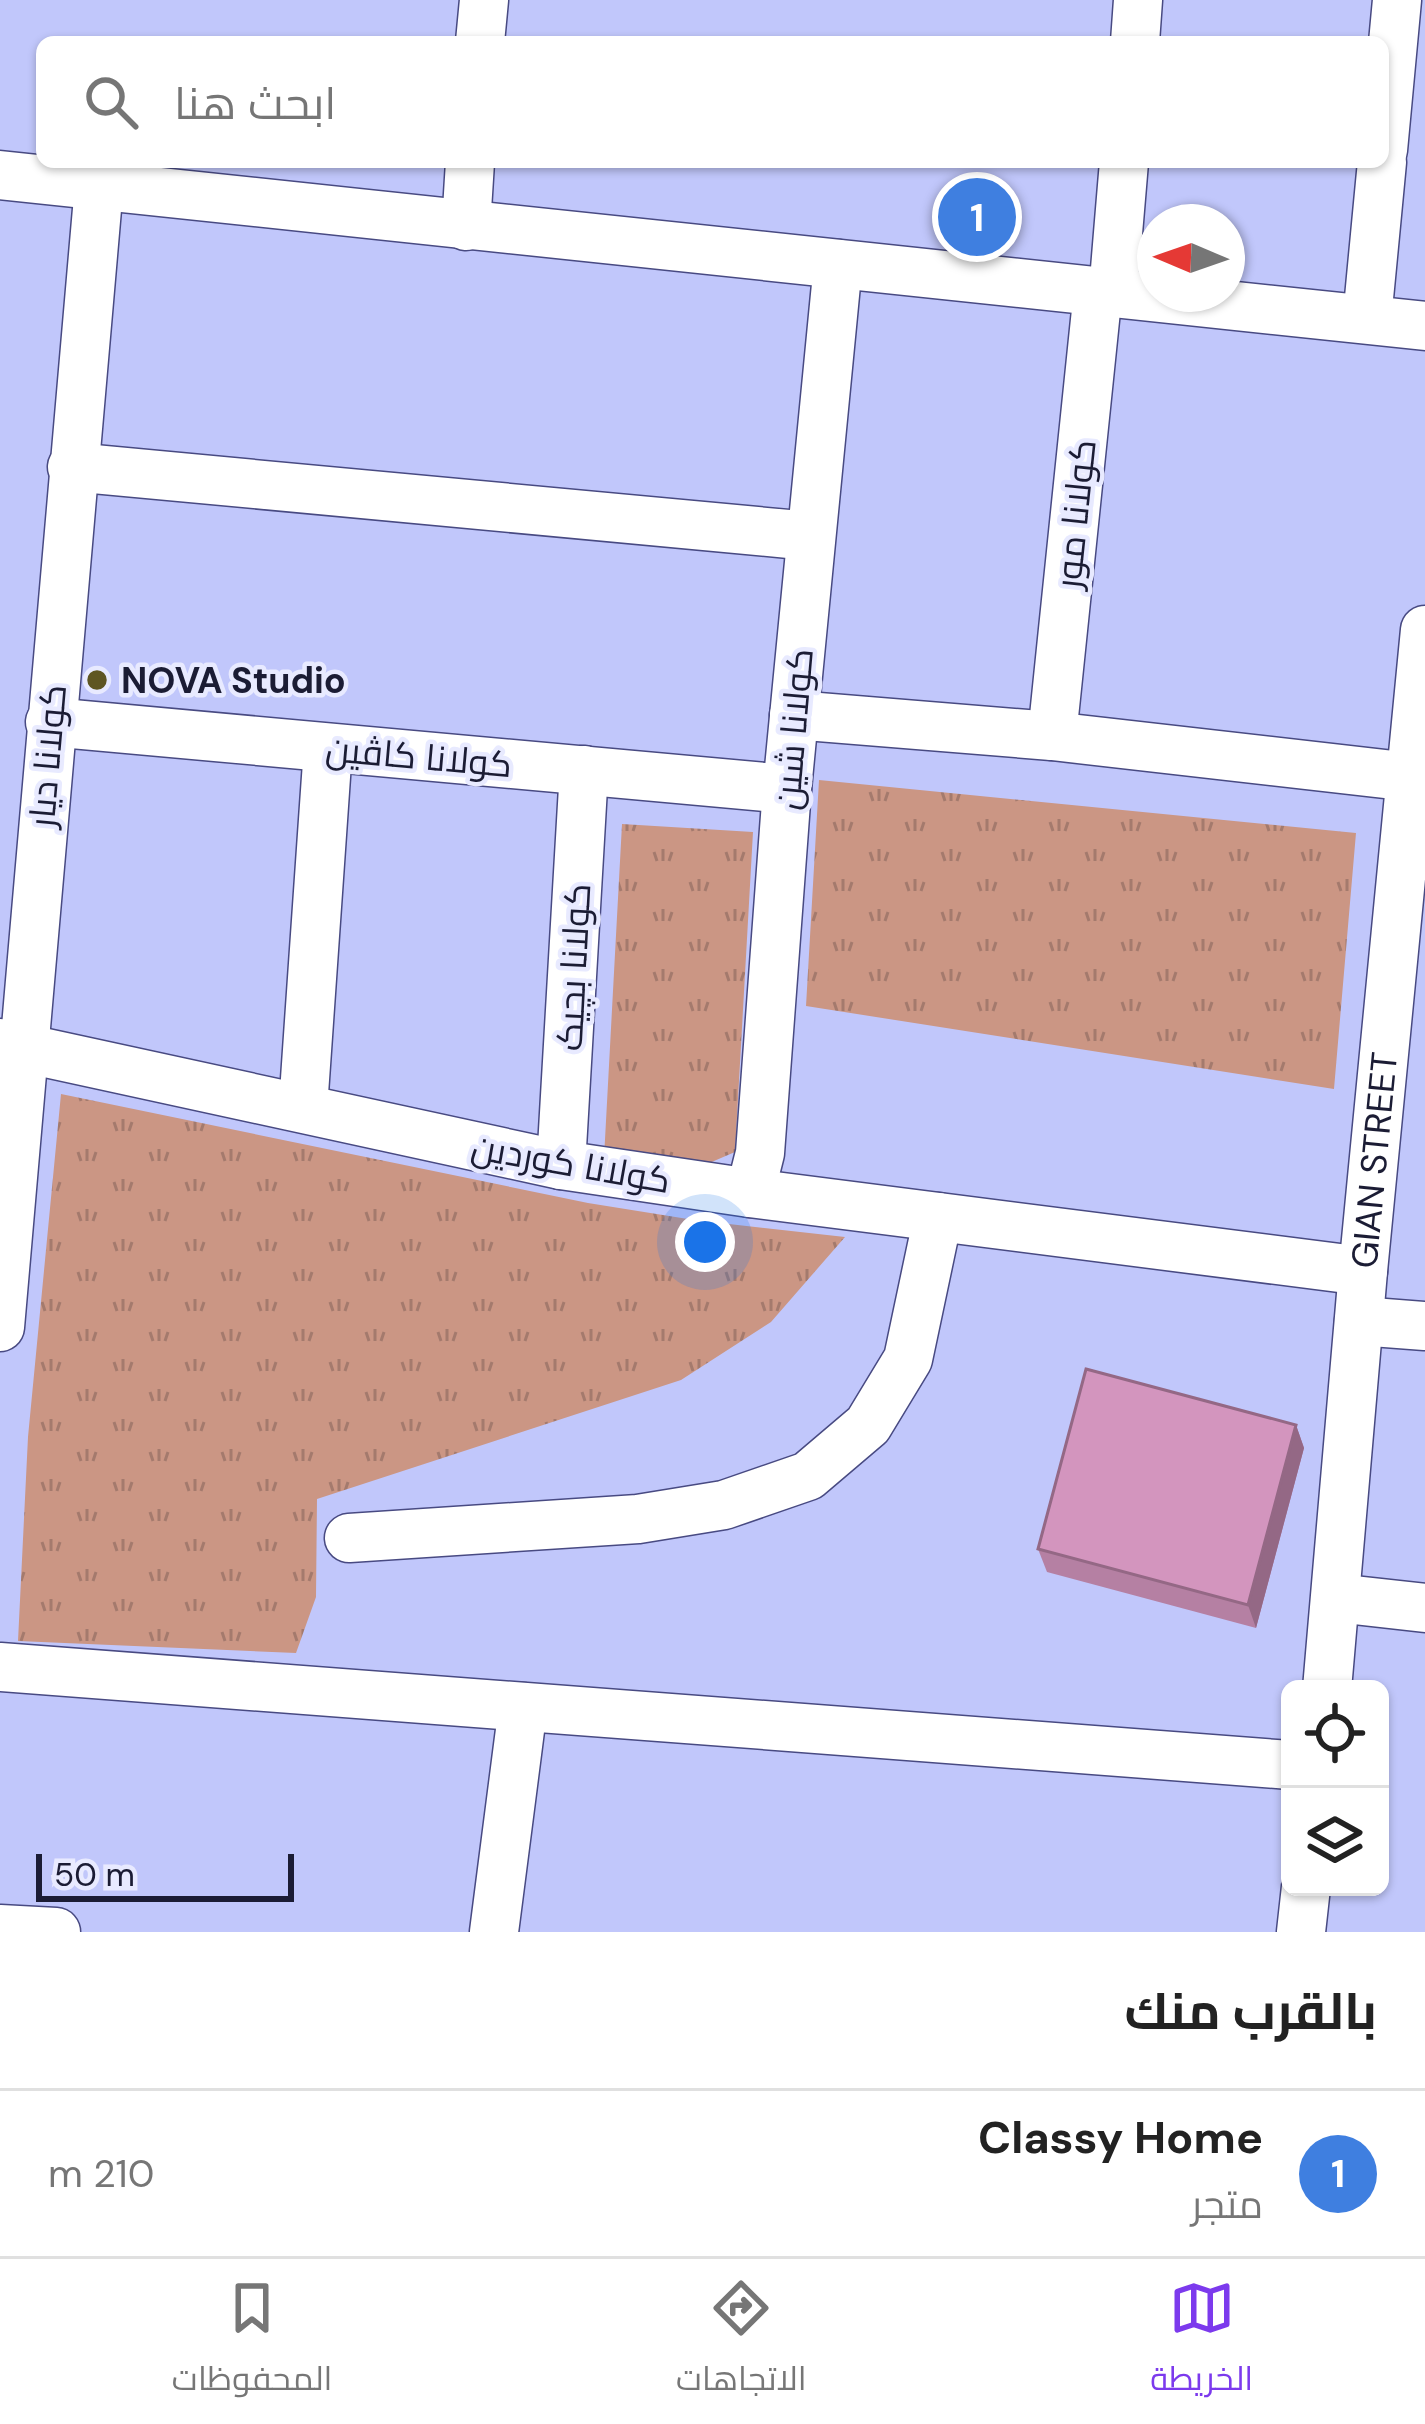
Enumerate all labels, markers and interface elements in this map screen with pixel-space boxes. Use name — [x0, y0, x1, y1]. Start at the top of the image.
search box — [36, 36, 1389, 168]
icon: search — [78, 69, 144, 135]
text: ابحث هنا — [174, 74, 336, 133]
pin: 1 — [938, 172, 1016, 262]
north arrow — [1137, 204, 1245, 312]
street label: کولانا مور — [1044, 437, 1107, 593]
street label: کولانا شین — [763, 646, 824, 812]
place label: NOVA Studio — [121, 657, 346, 704]
marker: NOVA Studio — [84, 667, 110, 693]
street label: کولانا دیار — [18, 683, 77, 832]
street label: کولانا کاڤین — [324, 725, 514, 788]
street label: کولانا بچیک — [546, 882, 601, 1052]
street label: GIAN STREET — [1340, 1050, 1408, 1270]
street label: کولانا کوردین — [468, 1123, 674, 1204]
your location — [675, 1212, 735, 1272]
map controls — [1281, 1680, 1389, 1896]
button: locate — [1281, 1680, 1389, 1788]
button: layers — [1281, 1788, 1389, 1896]
scale bar — [36, 1848, 294, 1901]
text: 50 m — [54, 1853, 135, 1896]
text: بالقرب منك — [1124, 1978, 1377, 2045]
text: Classy Home — [978, 2108, 1263, 2167]
text: 210 m — [48, 2148, 154, 2199]
text: 1 — [1331, 2148, 1345, 2199]
text: متجر — [1191, 2179, 1263, 2230]
tab: المحفوظات — [172, 2275, 332, 2409]
tab: الاتجاهات — [676, 2275, 807, 2409]
tab: الخريطة — [1150, 2275, 1253, 2409]

